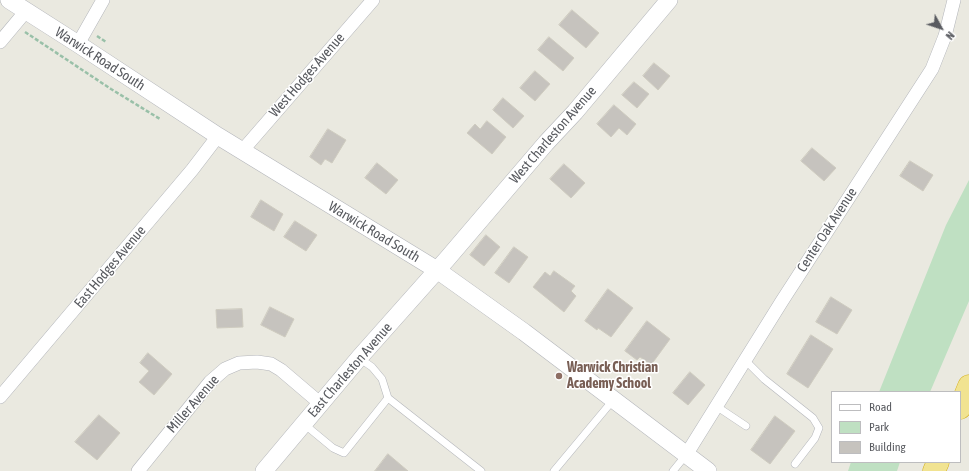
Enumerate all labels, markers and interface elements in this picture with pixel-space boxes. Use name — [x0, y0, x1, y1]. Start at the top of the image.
north arrow — [921, 8, 961, 48]
street label: Warwick Road South — [52, 24, 148, 94]
street label: West Hodges Avenue — [266, 29, 348, 121]
text: N — [944, 29, 957, 42]
street label: West Charleston Avenue — [506, 83, 600, 187]
street label: Center Oak Avenue — [793, 185, 861, 275]
street label: Warwick Road South — [325, 198, 423, 266]
street label: East Hodges Avenue — [71, 222, 149, 312]
street label: East Charleston Avenue — [304, 319, 396, 421]
place label: Warwick Christian Academy School — [567, 360, 658, 392]
marker: Warwick Christian Academy School — [554, 371, 564, 381]
street label: Miller Avenue — [163, 372, 223, 436]
legend — [831, 391, 961, 463]
text: Road — [869, 400, 892, 414]
text: Park — [869, 420, 889, 434]
text: Building — [869, 440, 906, 454]

